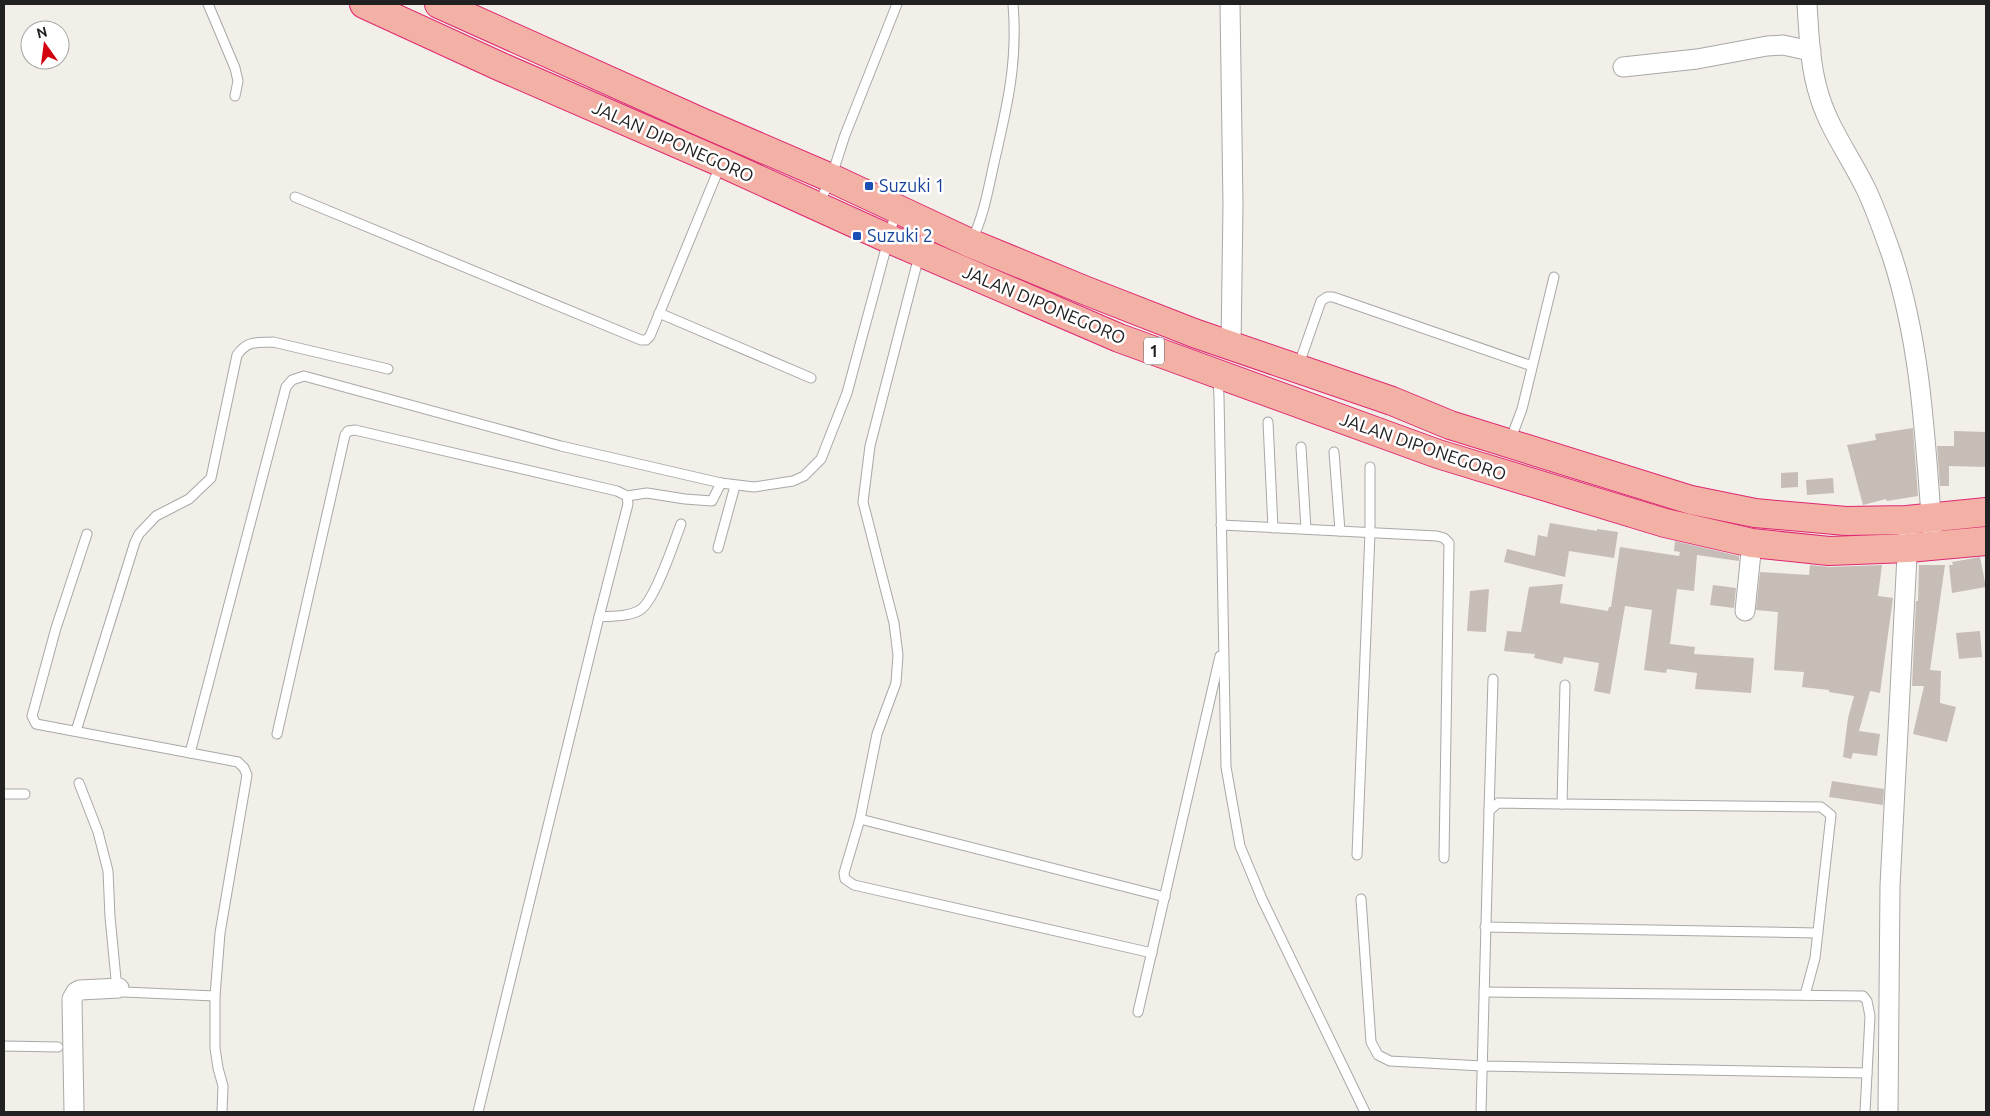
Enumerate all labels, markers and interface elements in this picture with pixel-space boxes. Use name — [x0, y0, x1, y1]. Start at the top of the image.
north arrow — [20, 20, 70, 70]
text: N — [35, 23, 49, 41]
street label: JALAN DIPONEGORO — [590, 96, 757, 186]
place label: Suzuki 1 — [879, 175, 945, 195]
marker: Suzuki 1 — [863, 180, 875, 192]
place label: Suzuki 2 — [867, 225, 933, 245]
marker: Suzuki 2 — [851, 230, 863, 242]
street label: JALAN DIPONEGORO — [960, 261, 1129, 347]
road number: 1 — [1144, 338, 1164, 364]
street label: JALAN DIPONEGORO — [1337, 408, 1509, 484]

